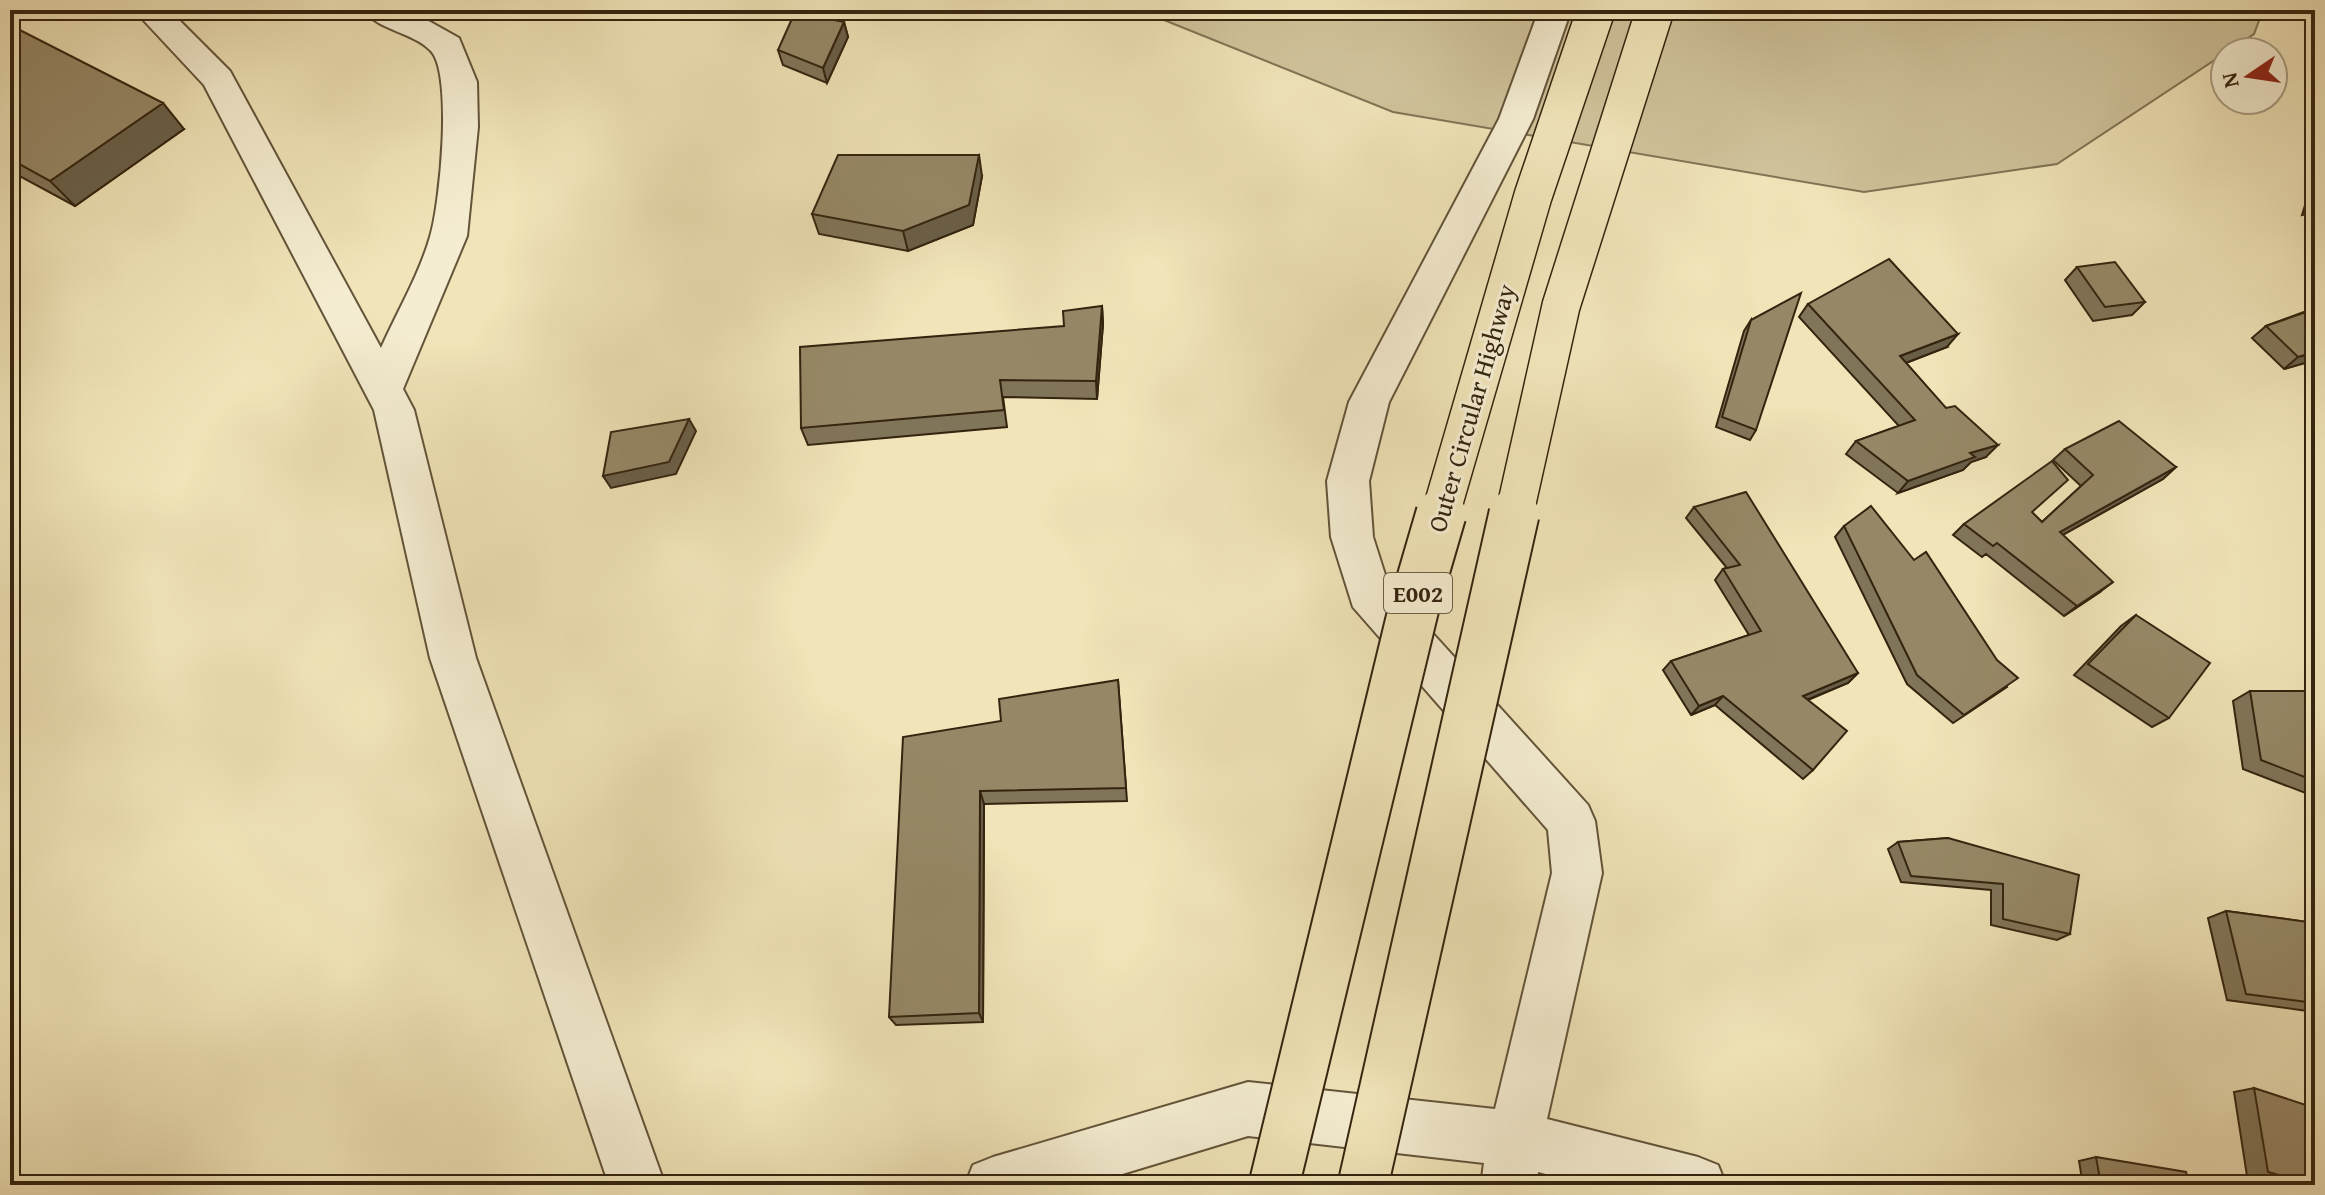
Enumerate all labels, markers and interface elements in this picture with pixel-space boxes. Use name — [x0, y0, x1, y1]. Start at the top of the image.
north arrow — [2209, 36, 2289, 116]
text: N — [2212, 69, 2247, 91]
street label: Outer Circular Highway — [1417, 279, 1525, 537]
road number: E002 — [1384, 573, 1452, 613]

